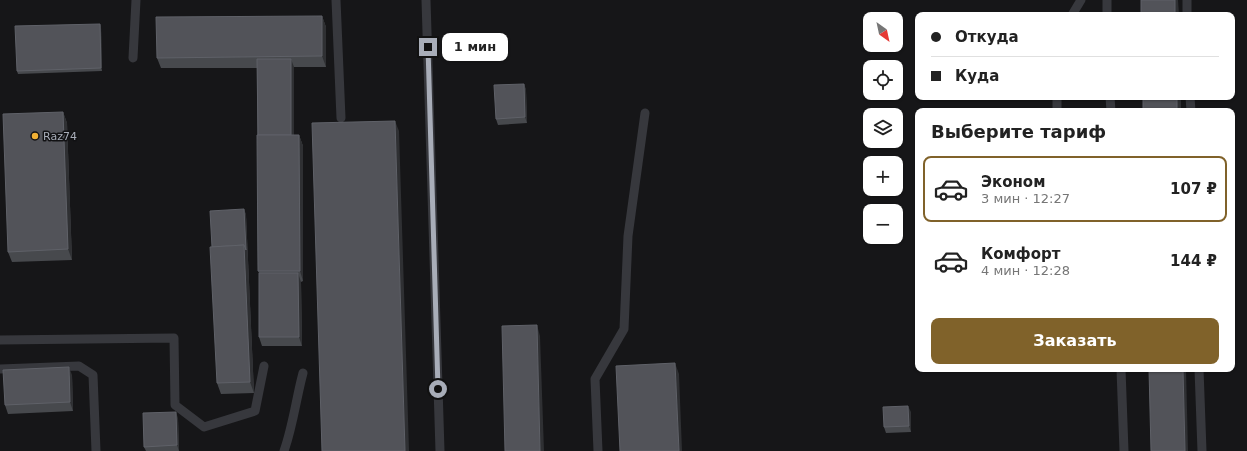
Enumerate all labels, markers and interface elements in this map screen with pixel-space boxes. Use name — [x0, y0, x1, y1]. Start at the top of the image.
north arrow — [863, 12, 903, 52]
map controls — [863, 12, 903, 244]
text: Откуда — [955, 28, 1019, 46]
callout: 1 мин — [442, 33, 508, 61]
route end — [419, 38, 437, 56]
text: 1 мин — [454, 39, 496, 54]
button: locate — [863, 60, 903, 100]
text: Куда — [955, 67, 999, 85]
button: layers — [863, 108, 903, 148]
text: Выберите тариф — [931, 121, 1106, 142]
place label: Raz74 — [43, 130, 77, 143]
marker: Raz74 — [30, 131, 40, 141]
button: + — [863, 156, 903, 196]
icon: car — [933, 171, 969, 207]
text: Эконом — [981, 173, 1045, 191]
text: 107 ₽ — [1170, 180, 1217, 198]
text: 3 мин · 12:27 — [981, 191, 1070, 206]
button: − — [863, 204, 903, 244]
icon: car — [933, 243, 969, 279]
text: Комфорт — [981, 245, 1060, 263]
text: 144 ₽ — [1170, 252, 1217, 270]
text: 4 мин · 12:28 — [981, 263, 1070, 278]
button: Заказать — [931, 318, 1219, 364]
route start — [429, 380, 447, 398]

